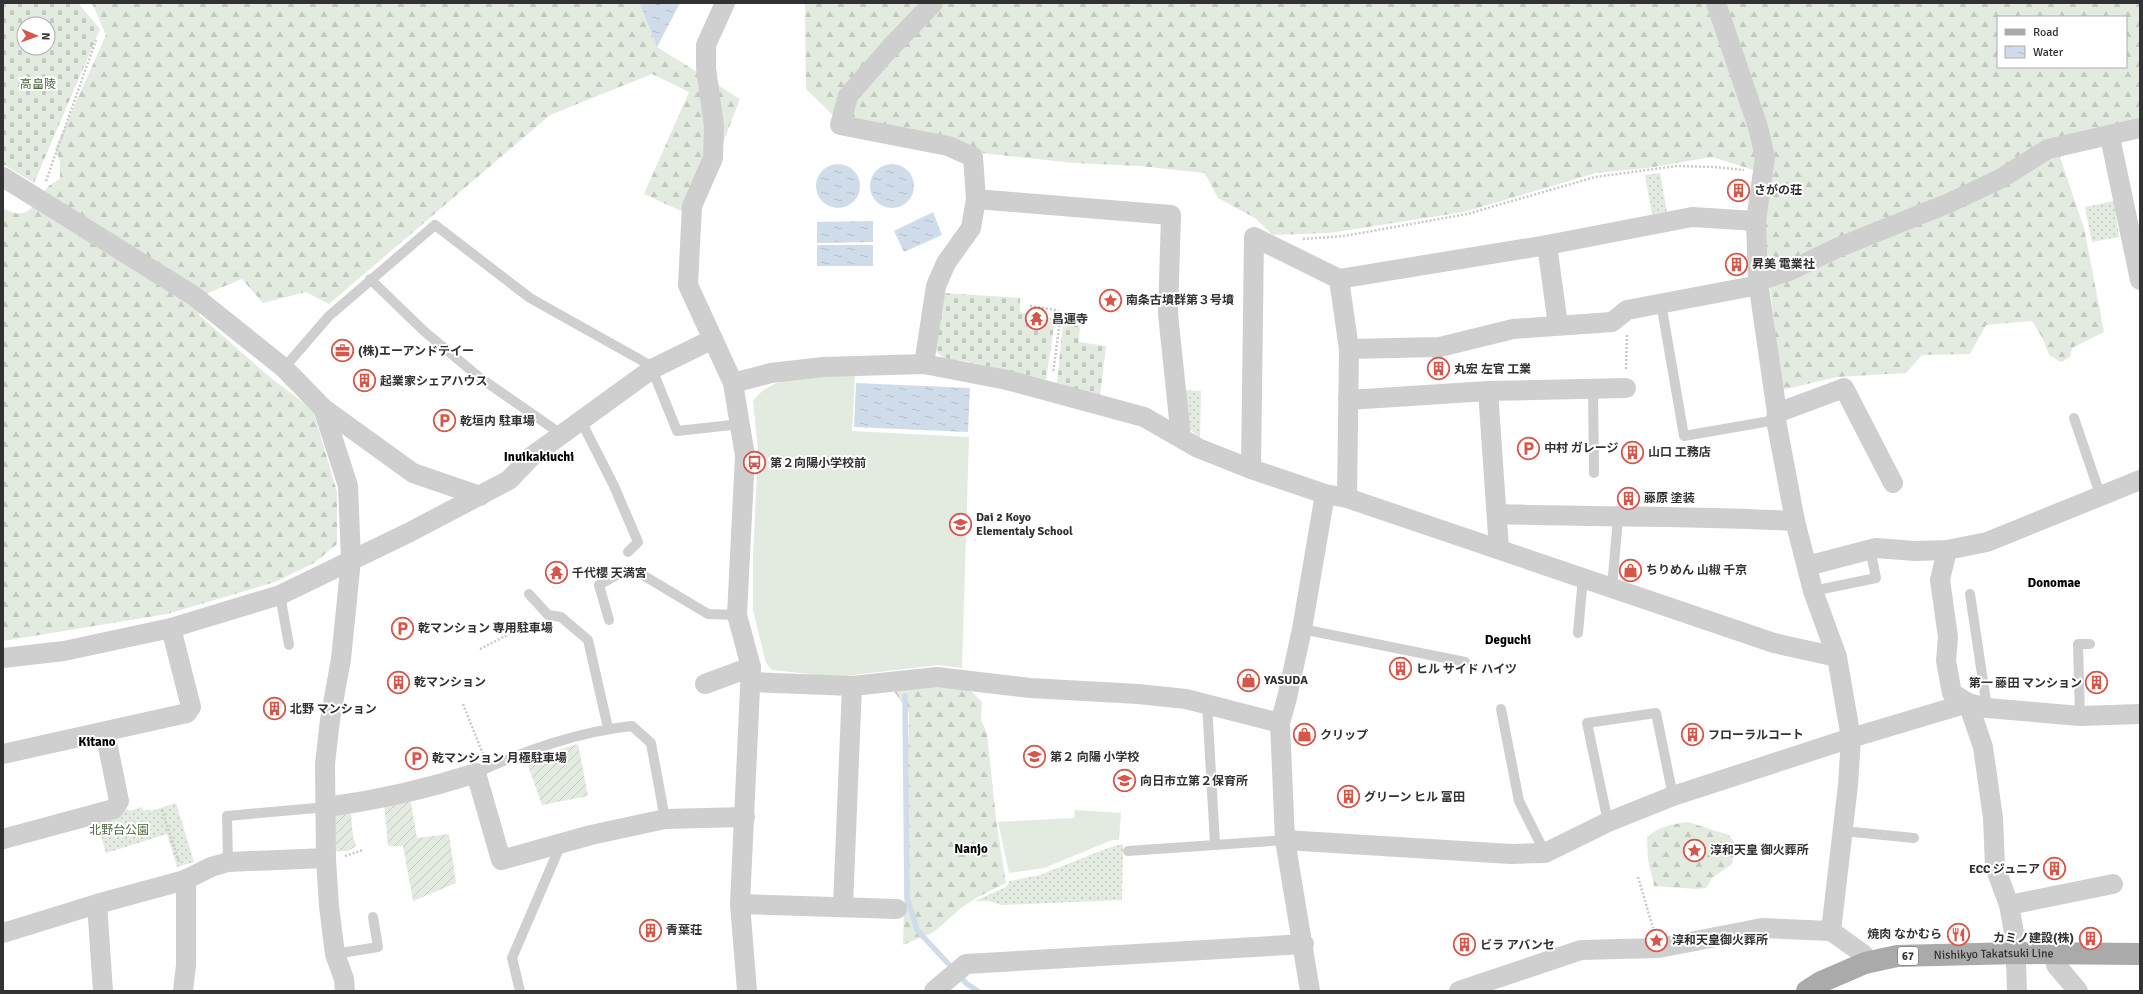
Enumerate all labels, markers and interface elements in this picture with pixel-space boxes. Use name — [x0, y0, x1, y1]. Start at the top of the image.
north arrow — [16, 16, 56, 56]
legend — [1997, 16, 2127, 68]
text: Road — [2033, 25, 2059, 40]
text: N — [39, 32, 52, 40]
text: Water — [2033, 45, 2064, 60]
park label: 高畠陵 — [20, 77, 56, 92]
building icon: さがの荘 — [1726, 177, 1752, 203]
place label: さがの荘 — [1754, 183, 1802, 198]
building icon: 昇美 電業社 — [1724, 251, 1750, 277]
place label: 昇美 電業社 — [1752, 257, 1815, 272]
place icon: 南条古墳群第３号墳 — [1097, 287, 1123, 313]
place label: 南条古墳群第３号墳 — [1126, 293, 1234, 308]
temple icon: 昌運寺 — [1024, 306, 1050, 332]
place label: 昌運寺 — [1052, 312, 1088, 327]
office icon: (株)エーアンドテイー — [330, 338, 356, 364]
place label: (株)エーアンドテイー — [358, 344, 474, 359]
building icon: 丸宏 左官 工業 — [1426, 356, 1452, 382]
place label: 丸宏 左官 工業 — [1454, 362, 1531, 377]
building icon: 起業家シェアハウス — [351, 368, 377, 394]
place label: 起業家シェアハウス — [380, 374, 488, 389]
parking icon: 乾垣内 駐車場 — [432, 408, 458, 434]
place label: 乾垣内 駐車場 — [460, 414, 535, 429]
parking icon: 中村 ガレージ — [1515, 435, 1541, 461]
building icon: 山口 工務店 — [1620, 439, 1646, 465]
place label: 中村 ガレージ — [1544, 441, 1618, 456]
place label: 山口 工務店 — [1648, 445, 1711, 460]
district label: Inuikakiuchi — [504, 449, 574, 465]
bus stop icon: 第２向陽小学校前 — [741, 450, 767, 476]
place label: 第２向陽小学校前 — [770, 456, 866, 471]
building icon: 藤原 塗装 — [1615, 485, 1641, 511]
place label: 藤原 塗装 — [1644, 491, 1695, 506]
place label: Dai 2 Koyo Elementaly School — [976, 510, 1073, 539]
school or university icon: Dai 2 Koyo Elementaly School — [948, 511, 974, 537]
shop icon: ちりめん 山椒 千京 — [1618, 557, 1644, 583]
temple icon: 千代櫻 天満宮 — [543, 560, 569, 586]
place label: ちりめん 山椒 千京 — [1646, 563, 1747, 578]
place label: 千代櫻 天満宮 — [572, 566, 647, 581]
district label: Donomae — [2028, 575, 2081, 591]
parking icon: 乾マンション 専用駐車場 — [389, 615, 415, 641]
place label: 乾マンション 専用駐車場 — [418, 621, 553, 636]
district label: Deguchi — [1485, 632, 1531, 648]
building icon: ヒル サイド ハイツ — [1388, 656, 1414, 682]
place label: ヒル サイド ハイツ — [1416, 662, 1517, 677]
shop icon: YASUDA — [1235, 667, 1261, 693]
building icon: 乾マンション — [386, 669, 412, 695]
building icon: 第一 藤田 マンション — [2084, 670, 2110, 696]
place label: YASUDA — [1263, 673, 1308, 688]
place label: 乾マンション — [414, 675, 486, 690]
place label: 第一 藤田 マンション — [1969, 676, 2082, 691]
building icon: 北野 マンション — [262, 696, 288, 722]
place label: 北野 マンション — [290, 702, 377, 717]
shop icon: クリップ — [1292, 722, 1318, 748]
building icon: フローラルコート — [1679, 722, 1705, 748]
place label: クリップ — [1320, 728, 1368, 743]
place label: フローラルコート — [1708, 728, 1804, 743]
district label: Kitano — [78, 734, 116, 750]
school or university icon: 第２ 向陽 小学校 — [1021, 744, 1047, 770]
parking icon: 乾マンション 月極駐車場 — [404, 745, 430, 771]
place label: 第２ 向陽 小学校 — [1050, 750, 1139, 765]
place label: 乾マンション 月極駐車場 — [432, 751, 567, 766]
school or university icon: 向日市立第２保育所 — [1112, 768, 1138, 794]
place label: 向日市立第２保育所 — [1140, 774, 1248, 789]
building icon: グリーン ヒル 冨田 — [1336, 784, 1362, 810]
place label: グリーン ヒル 冨田 — [1364, 790, 1465, 805]
park label: 北野台公園 — [89, 823, 149, 838]
place icon: 淳和天皇 御火葬所 — [1682, 837, 1708, 863]
district label: Nanjo — [954, 841, 988, 857]
place label: 淳和天皇 御火葬所 — [1710, 843, 1809, 858]
building icon: ECC ジュニア — [2042, 856, 2068, 882]
place label: ECC ジュニア — [1969, 862, 2040, 877]
building icon: 青葉荘 — [638, 917, 664, 943]
restaurant icon: 焼肉 なかむら — [1945, 921, 1971, 947]
place label: 青葉荘 — [666, 923, 702, 938]
building icon: カミノ建設(株) — [2077, 925, 2103, 951]
place icon: 淳和天皇御火葬所 — [1644, 927, 1670, 953]
place label: 焼肉 なかむら — [1867, 927, 1942, 942]
place label: カミノ建設(株) — [1993, 931, 2074, 946]
building icon: ビラ アバンセ — [1452, 932, 1478, 958]
place label: 淳和天皇御火葬所 — [1672, 933, 1768, 948]
place label: ビラ アバンセ — [1480, 938, 1555, 953]
street label: Nishikyo Takatsuki Line — [1934, 946, 2054, 963]
road number: 67 — [1898, 947, 1918, 965]

